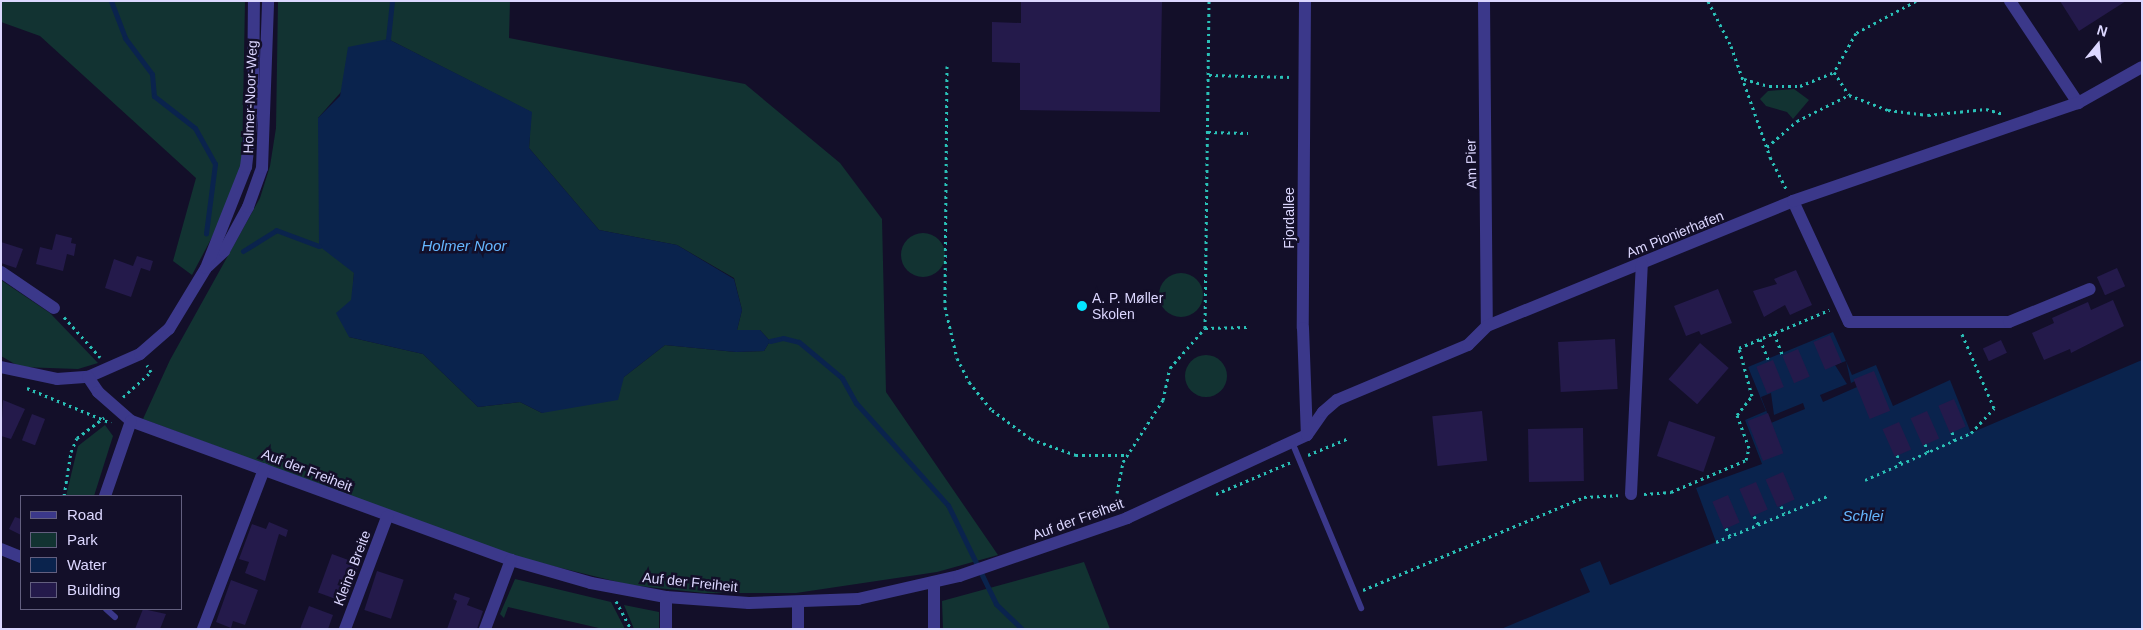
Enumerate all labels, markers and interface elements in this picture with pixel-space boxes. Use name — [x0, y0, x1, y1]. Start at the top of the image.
north arrow — [2073, 20, 2123, 70]
text: N — [2095, 22, 2110, 40]
street label: Holmer-Noor-Weg — [240, 40, 260, 154]
street label: Am Pier — [1462, 139, 1480, 189]
street label: Fjordallee — [1281, 187, 1297, 249]
street label: Am Pionierhafen — [1624, 207, 1726, 261]
water label: Holmer Noor — [421, 237, 507, 255]
place label: A. P. Møller Skolen — [1092, 290, 1163, 322]
marker: A. P. Møller Skolen — [1076, 300, 1088, 312]
street label: Auf der Freiheit — [259, 445, 355, 495]
legend — [20, 495, 182, 610]
street label: Auf der Freiheit — [1030, 495, 1126, 543]
text: Road — [67, 506, 103, 523]
water label: Schlei — [1843, 507, 1883, 525]
street label: Kleine Breite — [330, 528, 374, 608]
text: Park — [67, 531, 98, 548]
text: Water — [67, 556, 106, 573]
street label: Auf der Freiheit — [642, 569, 738, 595]
text: Building — [67, 581, 120, 598]

